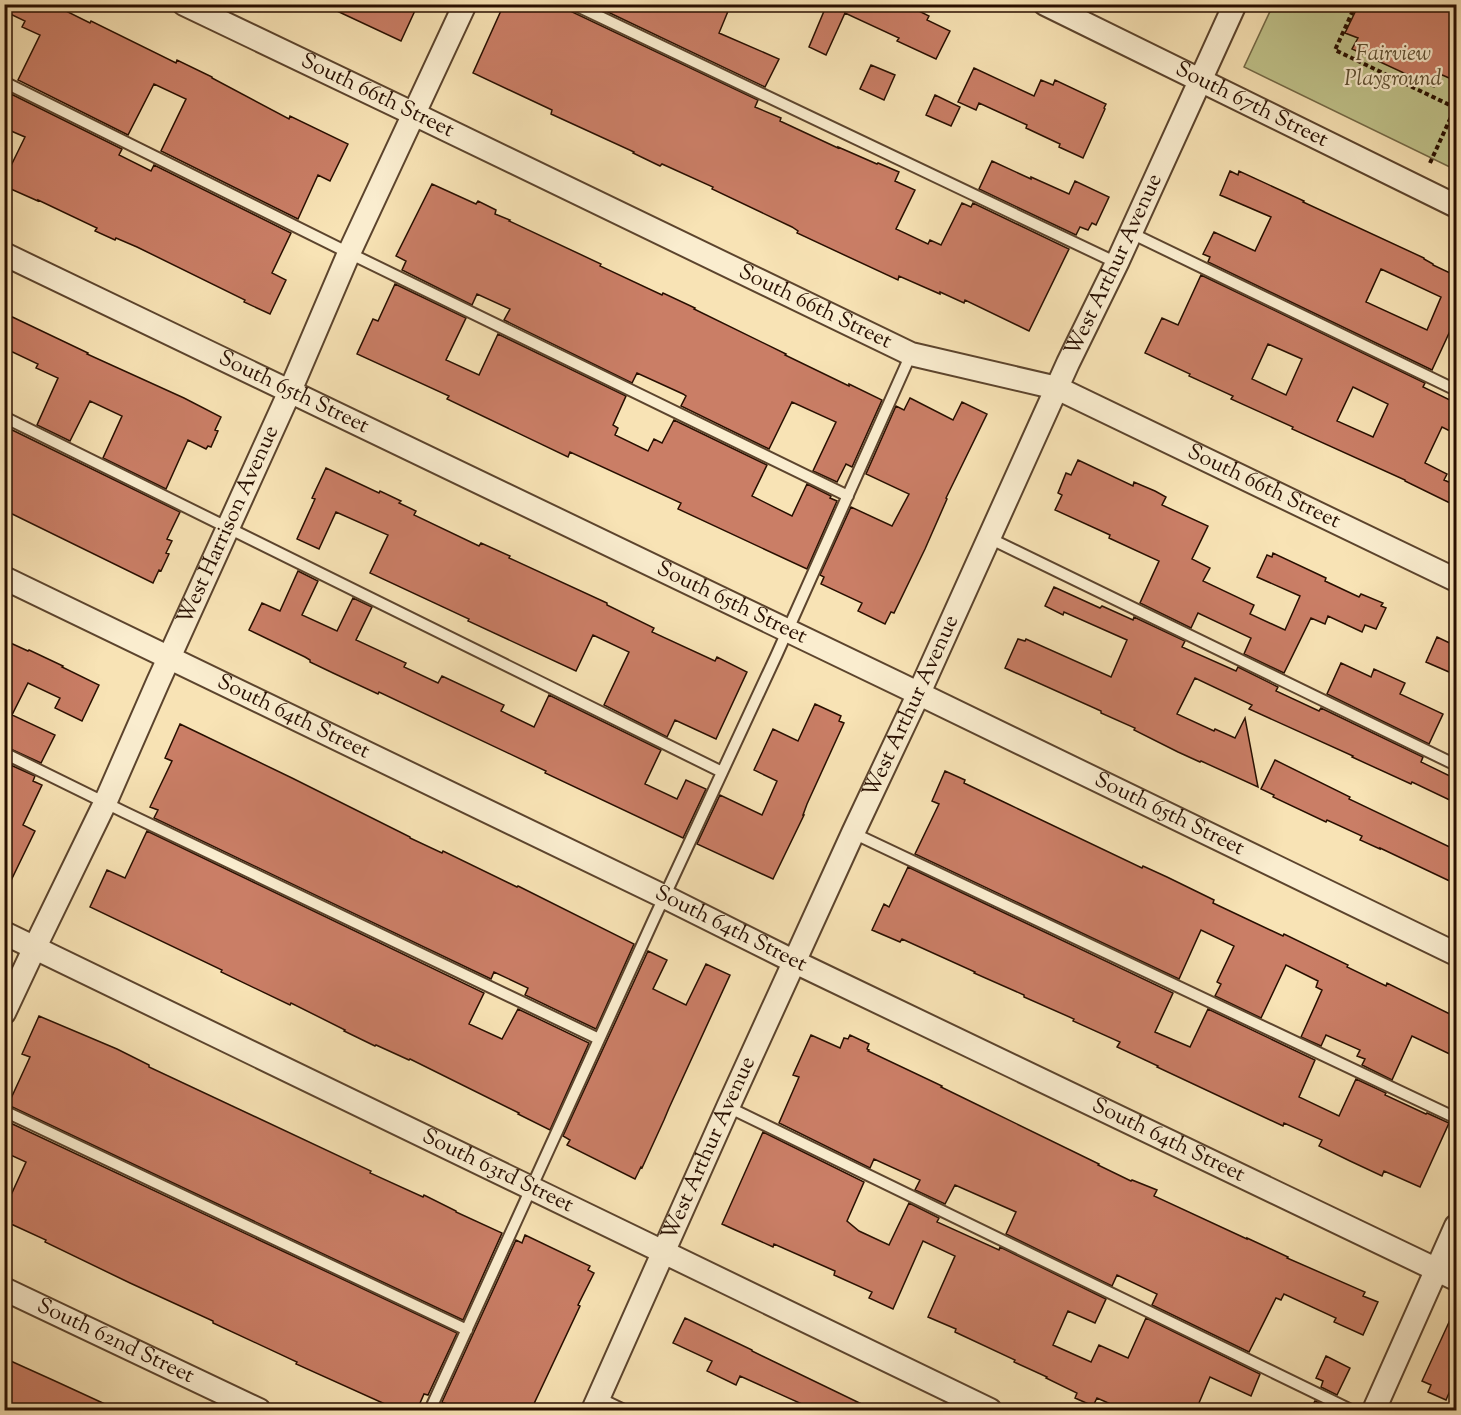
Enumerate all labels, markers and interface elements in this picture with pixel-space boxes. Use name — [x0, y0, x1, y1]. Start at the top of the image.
park label: Fairview Playground — [1344, 39, 1442, 96]
street label: South 66th Street — [295, 46, 460, 147]
street label: South 67th Street — [1169, 54, 1334, 157]
street label: West Arthur Avenue — [1058, 169, 1171, 362]
street label: South 66th Street — [733, 257, 897, 358]
street label: South 65th Street — [213, 343, 374, 443]
street label: West Harrison Avenue — [170, 421, 288, 630]
street label: South 66th Street — [1181, 437, 1346, 538]
street label: South 65th Street — [651, 554, 812, 654]
street label: West Arthur Avenue — [856, 610, 968, 804]
street label: South 64th Street — [211, 667, 375, 768]
street label: South 65th Street — [1088, 765, 1250, 865]
street label: South 64th Street — [649, 878, 812, 981]
street label: West Arthur Avenue — [654, 1052, 765, 1246]
street label: South 64th Street — [1086, 1090, 1250, 1192]
street label: South 63rd Street — [416, 1121, 579, 1222]
street label: South 62nd Street — [31, 1291, 200, 1393]

